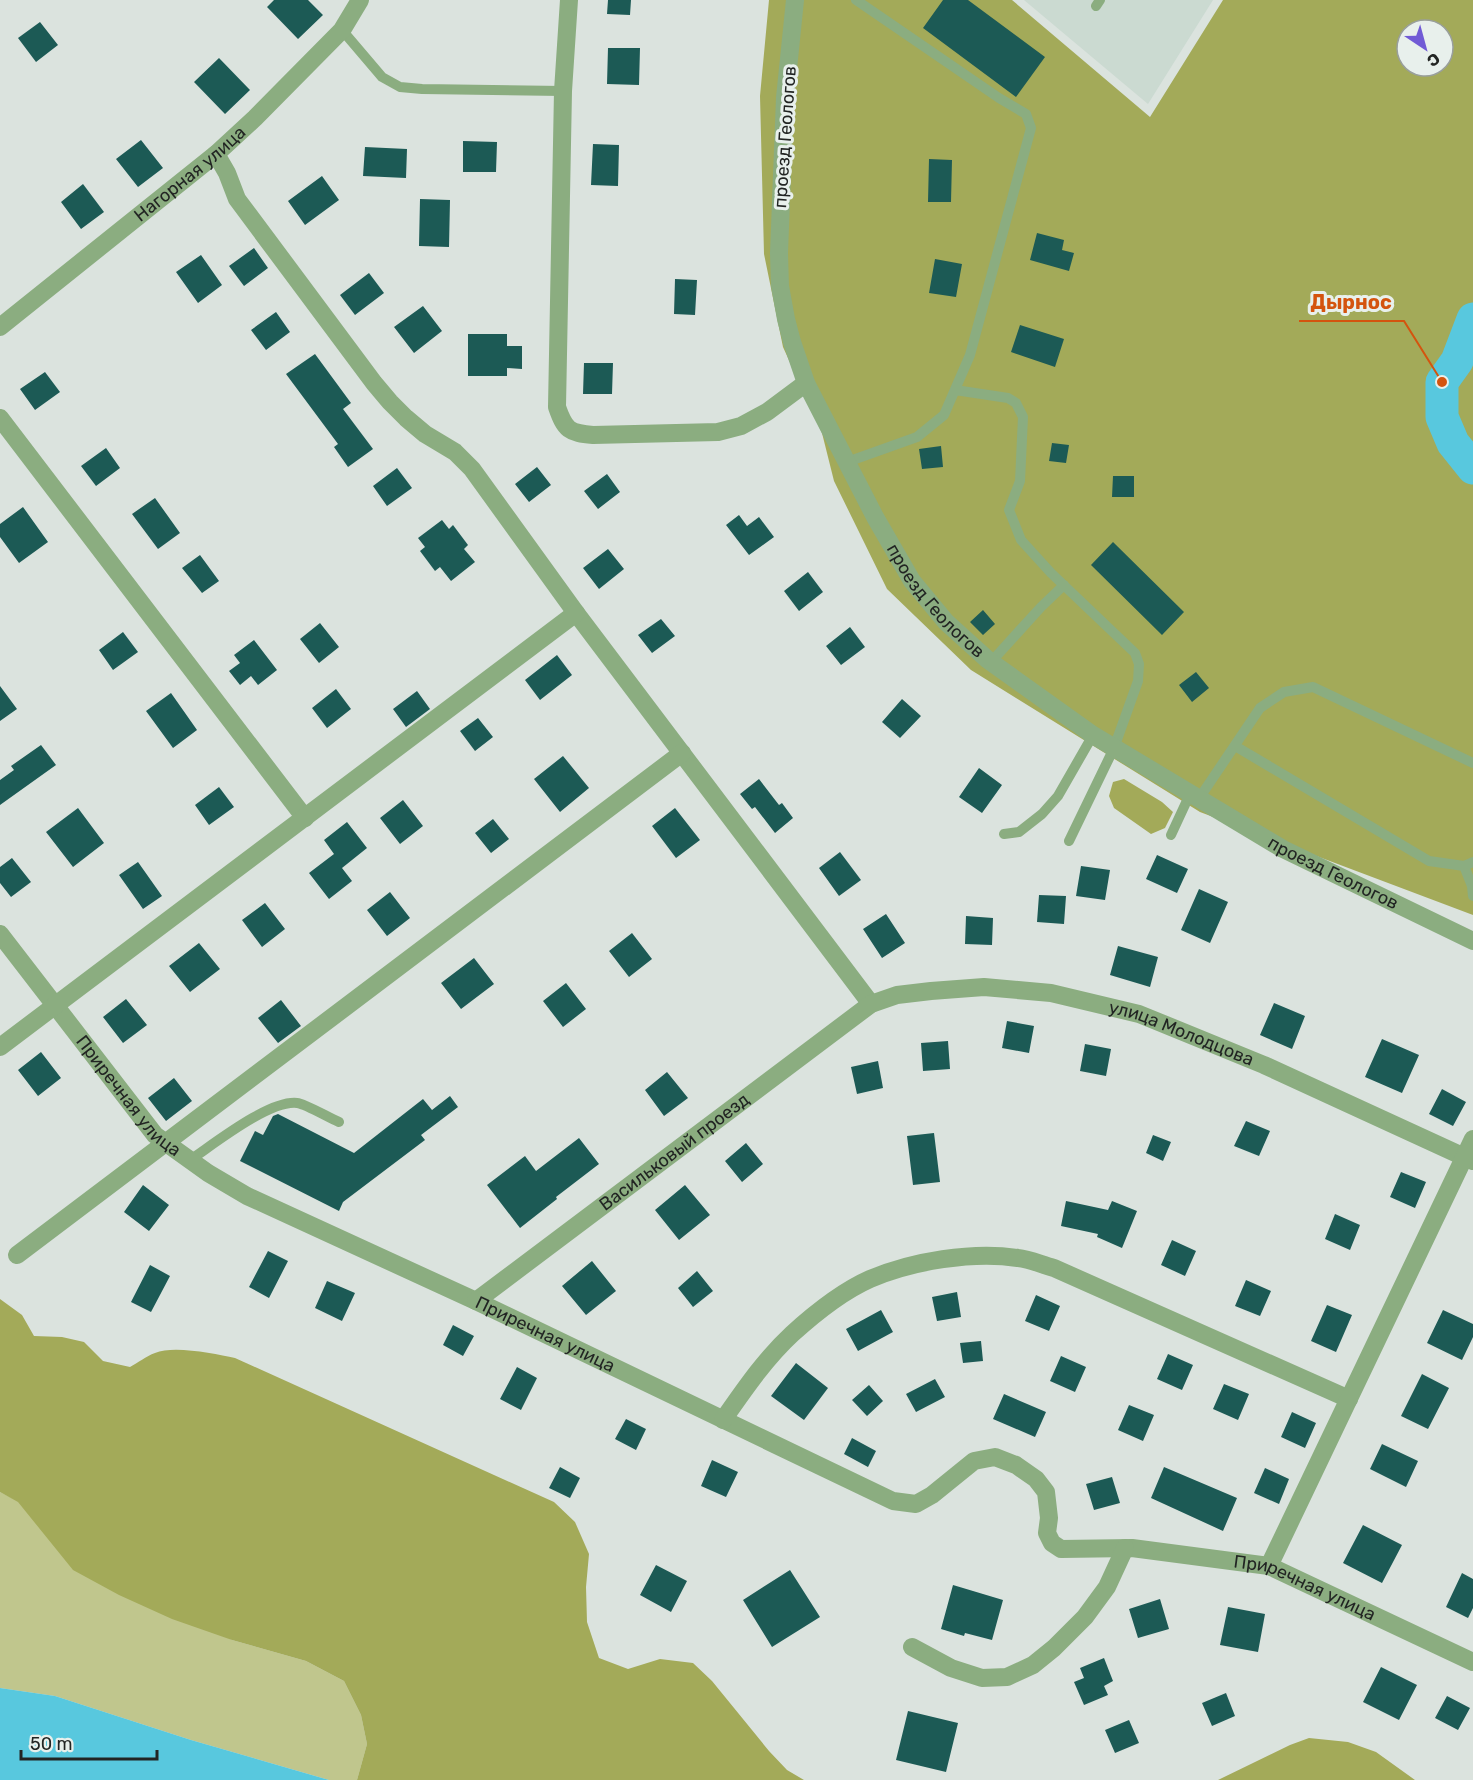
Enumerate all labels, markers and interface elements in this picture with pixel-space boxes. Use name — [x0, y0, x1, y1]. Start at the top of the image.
north arrow — [1395, 18, 1455, 78]
text: С — [1423, 49, 1444, 71]
street label: проезд Геологов — [769, 65, 801, 209]
street label: Нагорная улица — [130, 121, 250, 226]
callout: Дырнос — [1299, 283, 1404, 321]
text: Дырнос — [1310, 290, 1392, 314]
street label: проезд Геологов — [882, 540, 989, 662]
street label: проезд Геологов — [1264, 831, 1402, 914]
street label: улица Молодцова — [1107, 996, 1257, 1071]
street label: Приречная улица — [71, 1031, 185, 1161]
street label: Васильковый проезд — [595, 1088, 754, 1215]
street label: Приречная улица — [472, 1291, 619, 1377]
street label: Приречная улица — [1232, 1550, 1379, 1626]
scale bar — [21, 1723, 158, 1761]
text: 50 m — [30, 1733, 73, 1755]

